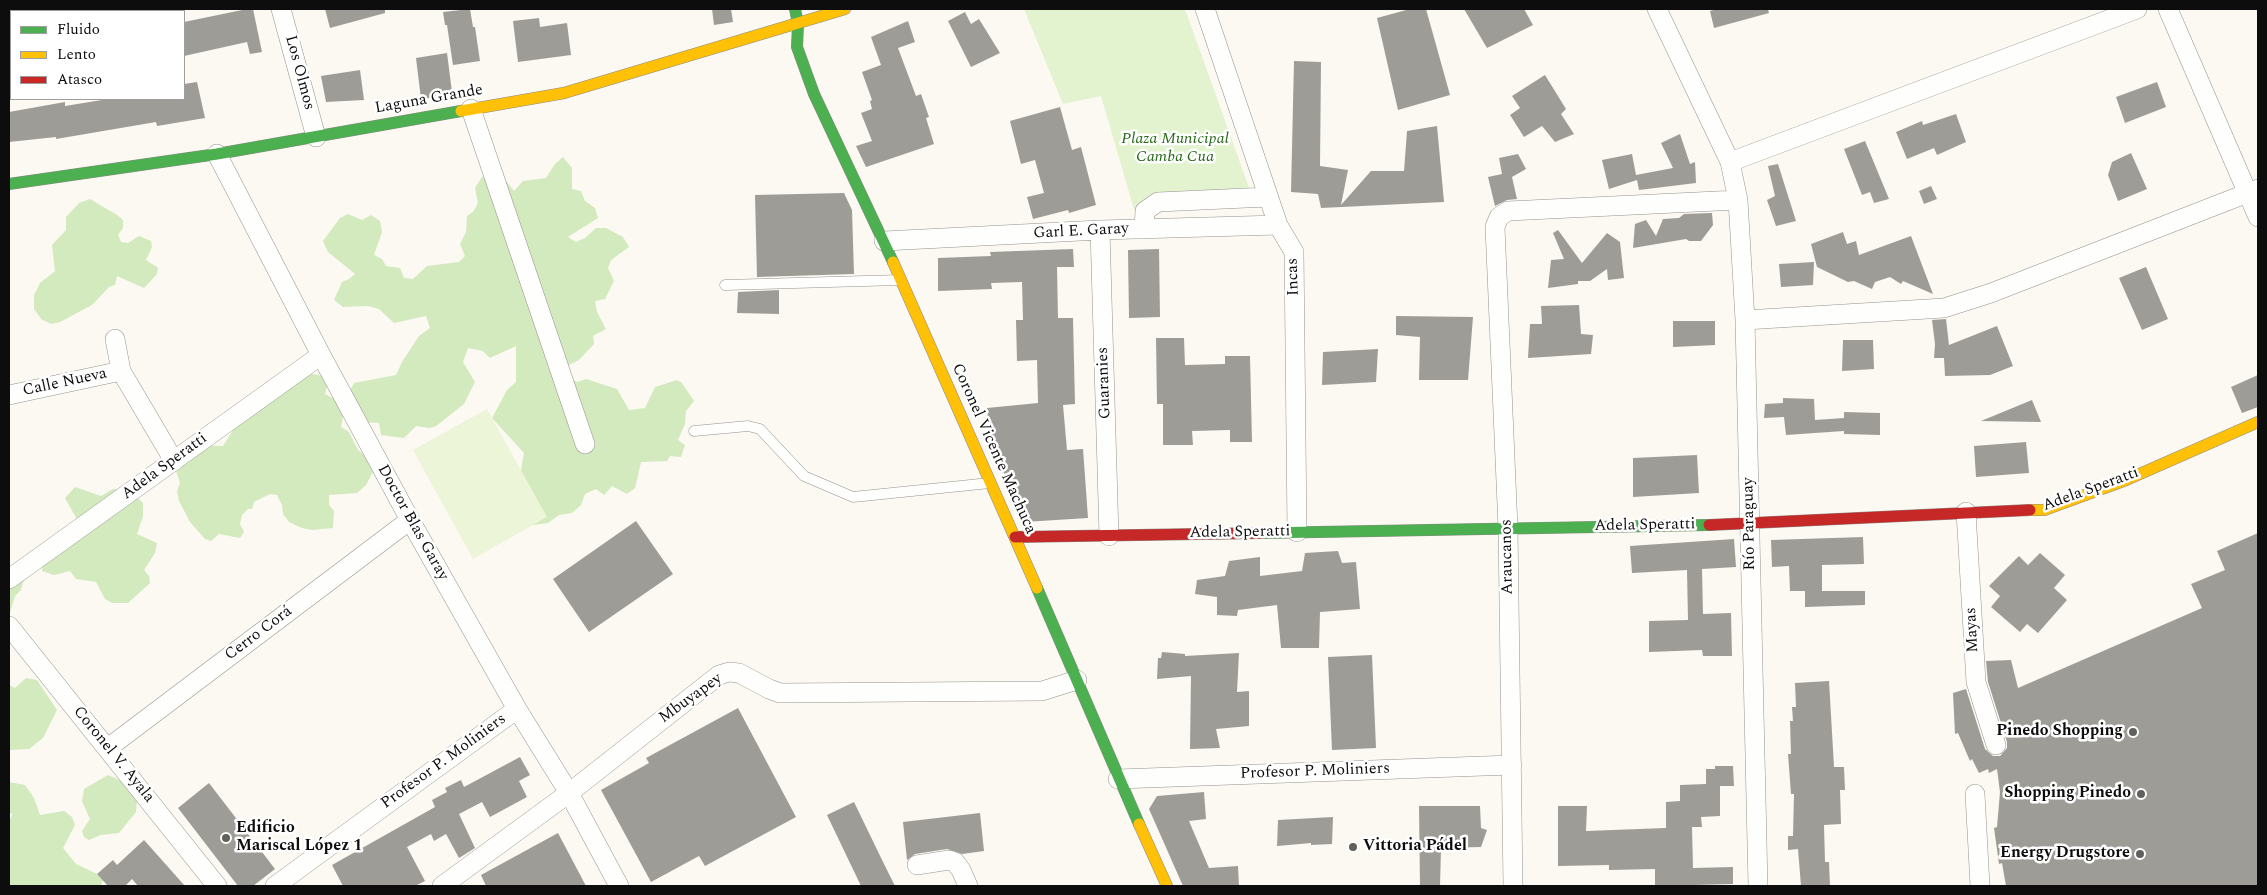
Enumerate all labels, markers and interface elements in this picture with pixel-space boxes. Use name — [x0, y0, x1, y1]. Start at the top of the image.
legend — [10, 10, 185, 100]
text: Fluido — [57, 18, 100, 41]
street label: Los Olmos — [280, 34, 318, 112]
text: Lento — [57, 43, 96, 66]
text: Atasco — [57, 68, 102, 91]
street label: Laguna Grande — [374, 81, 484, 119]
park label: Plaza Municipal Camba Cua — [1121, 130, 1229, 168]
street label: Garl E. Garay — [1033, 220, 1129, 244]
street label: Incas — [1284, 258, 1304, 296]
street label: Guaranies — [1094, 347, 1116, 419]
street label: Coronel Vicente Machuca — [947, 361, 1039, 537]
street label: Calle Nueva — [21, 365, 109, 401]
street label: Adela Speratti — [119, 430, 211, 504]
street label: Doctor Blas Garay — [372, 462, 452, 584]
street label: Adela Speratti — [2040, 464, 2142, 516]
street label: Río Paraguay — [1740, 477, 1760, 571]
street label: Adela Speratti — [1594, 516, 1696, 536]
street label: Araucanos — [1498, 519, 1518, 595]
street label: Adela Speratti — [1189, 523, 1291, 543]
street label: Cerro Corá — [222, 602, 296, 666]
street label: Mayas — [1962, 607, 1984, 653]
street label: Mbuyapey — [656, 670, 726, 728]
street label: Coronel V. Ayala — [68, 703, 158, 807]
street label: Profesor P. Moliniers — [378, 710, 510, 814]
place label: Pinedo Shopping — [1996, 722, 2123, 742]
marker: Pinedo Shopping — [2127, 726, 2139, 738]
street label: Profesor P. Moliniers — [1240, 760, 1390, 784]
place label: Shopping Pinedo — [2004, 784, 2131, 804]
marker: Shopping Pinedo — [2135, 788, 2147, 800]
place label: Edificio Mariscal López 1 — [236, 819, 362, 857]
marker: Edificio Mariscal López 1 — [220, 832, 232, 844]
place label: Vittoria Pádel — [1363, 837, 1467, 857]
marker: Vittoria Pádel — [1347, 841, 1359, 853]
place label: Energy Drugstore — [2000, 844, 2130, 864]
marker: Energy Drugstore — [2134, 848, 2146, 860]

